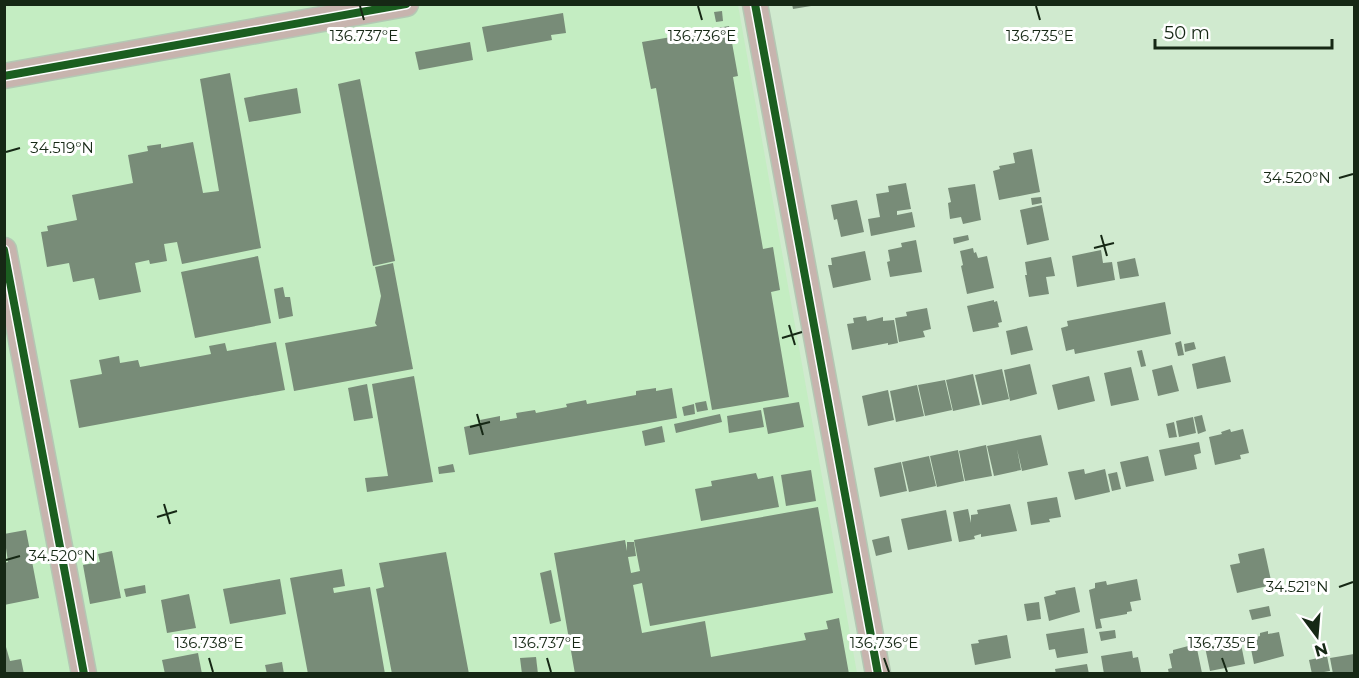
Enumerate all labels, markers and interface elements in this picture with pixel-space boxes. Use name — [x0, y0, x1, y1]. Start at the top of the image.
scale bar — [1155, 12, 1332, 50]
text: 50 m — [1164, 22, 1210, 44]
text: 136.737°E — [330, 26, 398, 45]
text: 136.736°E — [668, 26, 736, 45]
text: 136.735°E — [1006, 26, 1074, 45]
text: 34.519°N — [30, 138, 94, 157]
text: 34.520°N — [1263, 168, 1331, 187]
text: 34.520°N — [28, 546, 96, 565]
text: 34.521°N — [1266, 577, 1328, 596]
north arrow — [1287, 606, 1347, 666]
text: 136.738°E — [174, 633, 244, 652]
text: 136.737°E — [513, 633, 581, 652]
text: 136.736°E — [850, 633, 918, 652]
text: 136.735°E — [1188, 633, 1256, 652]
text: N — [1312, 639, 1330, 661]

